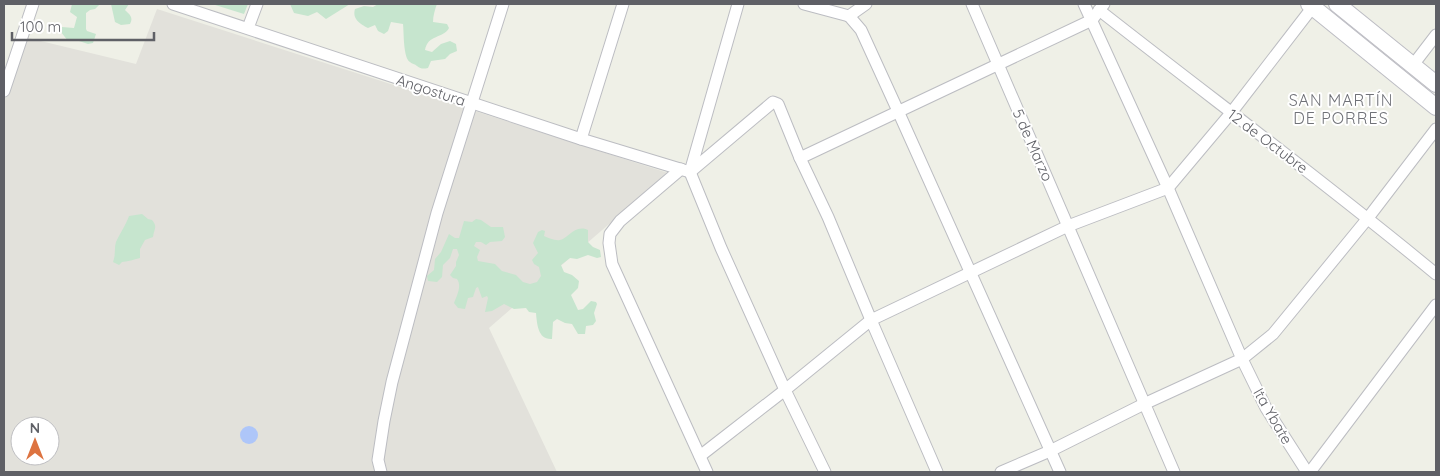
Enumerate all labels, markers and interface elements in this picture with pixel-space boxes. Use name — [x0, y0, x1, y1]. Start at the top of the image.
scale bar — [12, 10, 155, 42]
text: 100 m — [20, 17, 61, 36]
street label: Angostura — [394, 70, 468, 110]
district label: SAN MARTÍN DE PORRES — [1289, 90, 1393, 128]
street label: 12 de Octubre — [1224, 105, 1312, 177]
street label: 5 de Marzo — [1009, 106, 1057, 184]
street label: Ita Ybate — [1249, 384, 1297, 448]
north arrow — [10, 416, 60, 466]
text: N — [30, 419, 40, 437]

